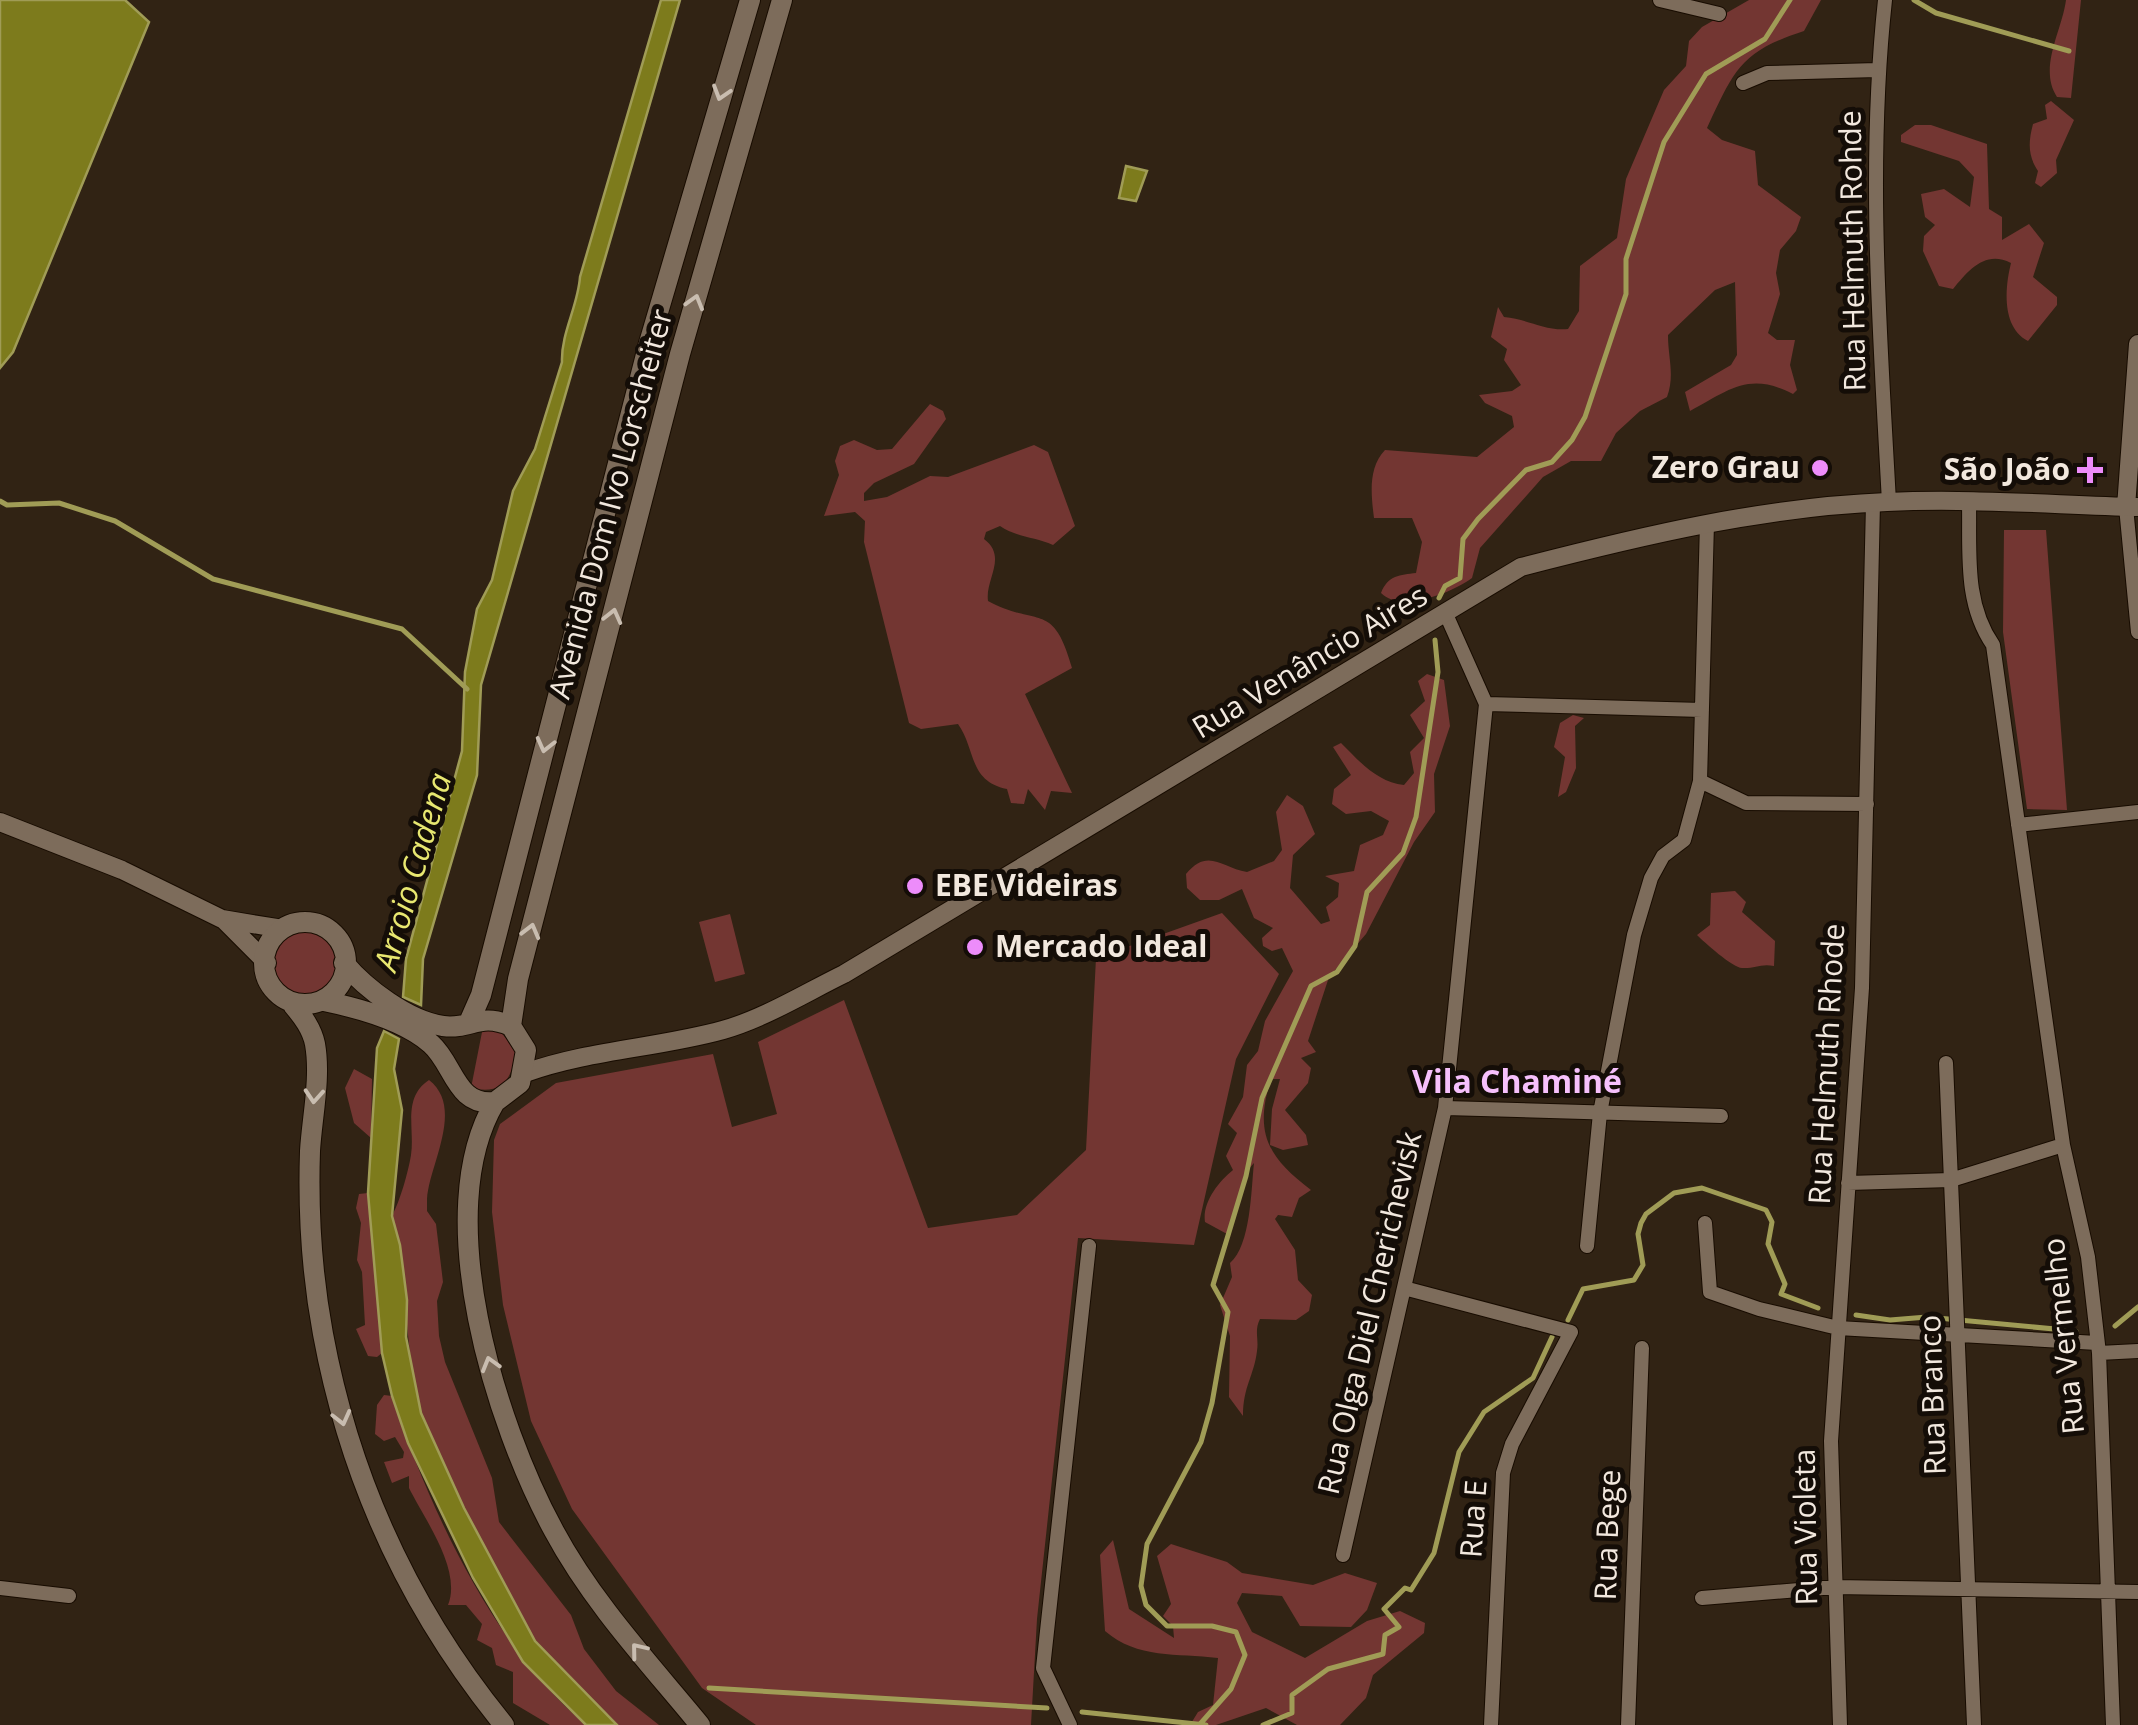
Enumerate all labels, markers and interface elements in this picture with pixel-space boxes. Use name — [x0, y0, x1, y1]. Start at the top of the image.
one-way arrow — [712, 84, 733, 101]
street label: Rua Helmuth Rohde — [1829, 110, 1874, 392]
one-way arrow — [683, 294, 704, 311]
street label: Avenida Dom Ivo Lorscheiter — [538, 304, 681, 703]
place label: Zero Grau — [1652, 446, 1800, 487]
place label: São João — [1944, 448, 2070, 489]
marker: Zero Grau — [1809, 457, 1831, 479]
marker: São João — [2079, 459, 2101, 481]
street label: Rua Venâncio Aires — [1184, 574, 1434, 747]
one-way arrow — [601, 608, 622, 625]
one-way arrow — [536, 736, 557, 753]
water label: Arroio Cadena — [362, 768, 460, 977]
place label: EBE Videiras — [935, 864, 1118, 905]
marker: EBE Videiras — [904, 875, 926, 897]
one-way arrow — [519, 922, 540, 940]
street label: Rua Helmuth Rhode — [1798, 922, 1853, 1205]
place label: Mercado Ideal — [995, 925, 1207, 966]
marker: Mercado Ideal — [964, 936, 986, 958]
district label: Vila Chaminé — [1412, 1059, 1622, 1102]
one-way arrow — [303, 1088, 325, 1104]
street label: Rua Olga Diel Cherichevisk — [1307, 1127, 1430, 1498]
street label: Rua Vermelho — [2032, 1236, 2093, 1436]
street label: Rua Branco — [1908, 1314, 1955, 1476]
one-way arrow — [481, 1356, 502, 1373]
one-way arrow — [330, 1409, 351, 1426]
street label: Rua Violeta — [1783, 1448, 1826, 1606]
street label: Rua Bege — [1584, 1469, 1629, 1601]
street label: Rua E — [1449, 1479, 1496, 1559]
one-way arrow — [632, 1643, 650, 1661]

